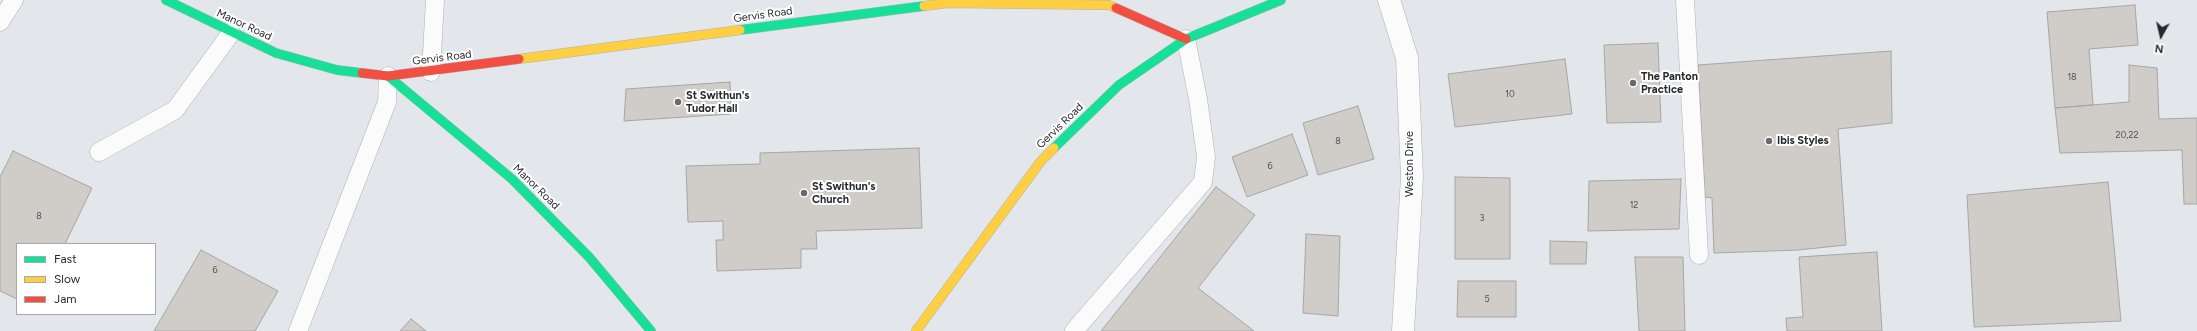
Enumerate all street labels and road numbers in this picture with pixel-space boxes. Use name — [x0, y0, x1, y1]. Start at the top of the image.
street label: Gervis Road — [733, 4, 793, 26]
street label: Manor Road — [214, 7, 274, 43]
street label: Gervis Road — [412, 48, 472, 68]
street label: Gervis Road — [1034, 101, 1086, 151]
street label: Weston Drive — [1403, 131, 1417, 197]
street label: Manor Road — [510, 162, 562, 212]

